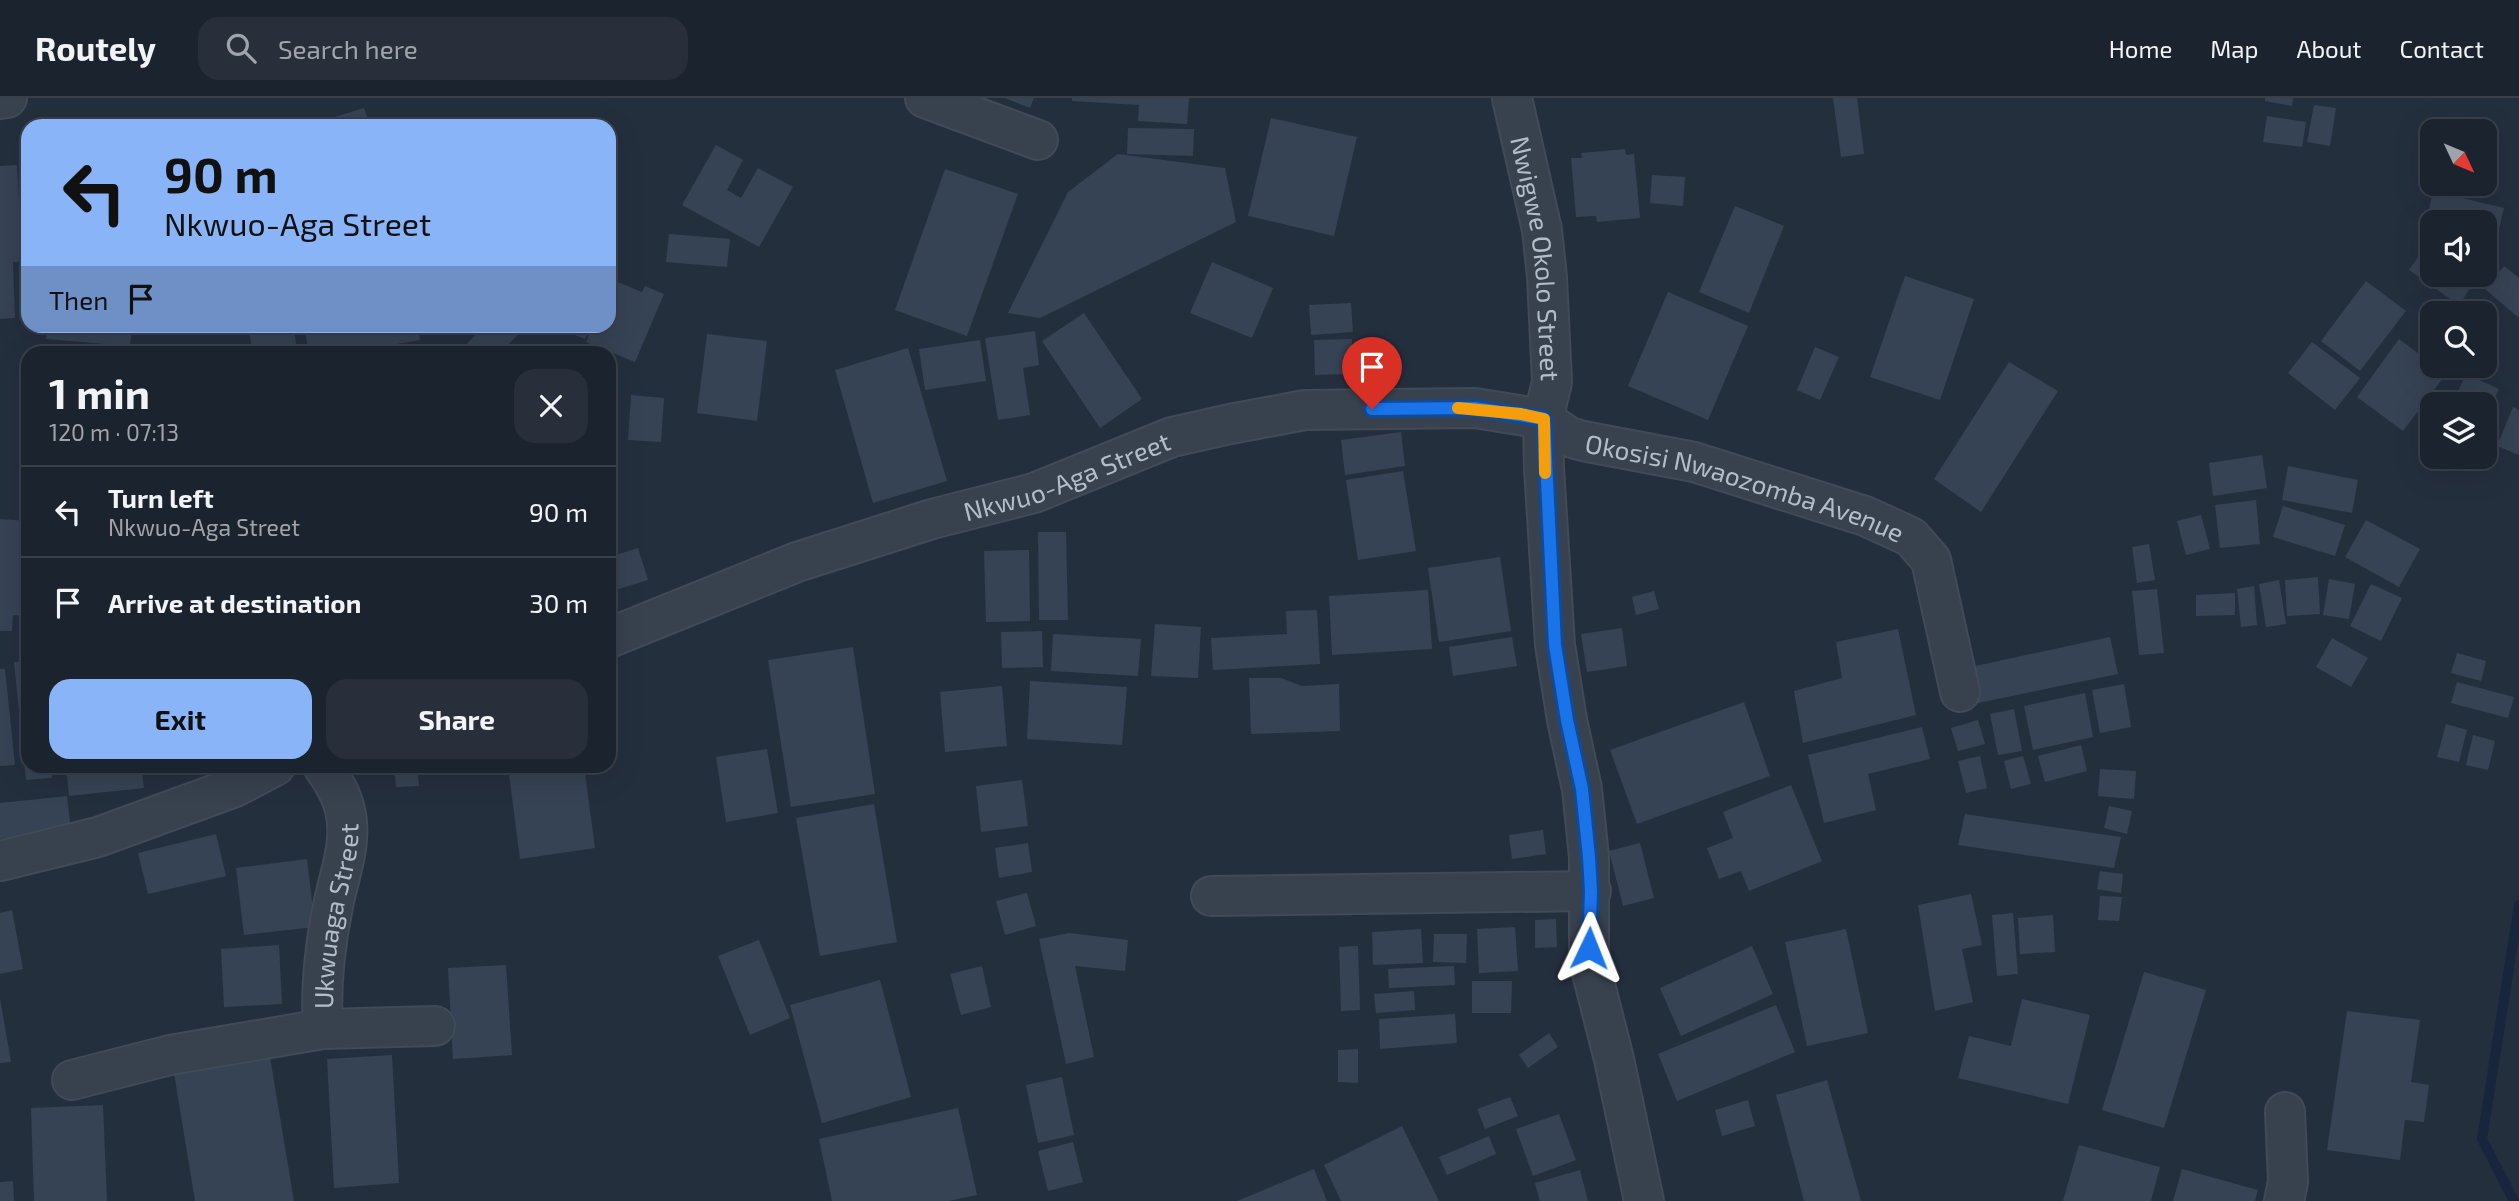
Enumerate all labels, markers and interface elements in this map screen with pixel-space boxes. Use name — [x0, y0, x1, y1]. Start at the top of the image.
search box — [198, 17, 688, 80]
text: Routely — [35, 28, 156, 68]
icon: search — [222, 29, 260, 67]
text: Search here — [278, 33, 418, 64]
text: Home — [2109, 34, 2172, 63]
text: Map — [2210, 34, 2258, 63]
text: About — [2296, 34, 2362, 63]
text: Contact — [2400, 34, 2484, 63]
north arrow — [2420, 119, 2497, 196]
map controls — [2420, 119, 2497, 469]
street label: Nwigwe Okolo Street — [1506, 133, 1567, 382]
text: 90 m — [164, 144, 278, 203]
icon: left — [49, 147, 140, 238]
text: Nkwuo-Aga Street — [164, 204, 431, 242]
button: sound — [2420, 210, 2497, 287]
icon: arrive — [122, 280, 160, 318]
text: Then — [49, 284, 108, 315]
button: search — [2420, 301, 2497, 378]
pin — [1342, 337, 1402, 409]
icon: arrive — [1353, 348, 1391, 386]
text: 1 min — [49, 367, 150, 417]
button: close — [514, 369, 588, 443]
button: layers — [2420, 392, 2497, 469]
text: 120 m · 07:13 — [49, 418, 179, 446]
street label: Nkwuo-Aga Street — [960, 424, 1174, 526]
street label: Okosisi Nwaozomba Avenue — [1583, 426, 1909, 547]
text: Turn left — [108, 482, 214, 513]
icon: left — [49, 493, 87, 531]
text: 90 m — [529, 496, 588, 527]
text: Nkwuo-Aga Street — [108, 513, 300, 541]
icon: arrive — [49, 584, 87, 622]
text: Arrive at destination — [108, 587, 361, 618]
text: 30 m — [529, 587, 588, 618]
button: Exit — [49, 679, 312, 759]
button: Share — [326, 679, 588, 759]
street label: Ukwuaga Street — [307, 823, 363, 1009]
position arrow — [1552, 911, 1626, 985]

